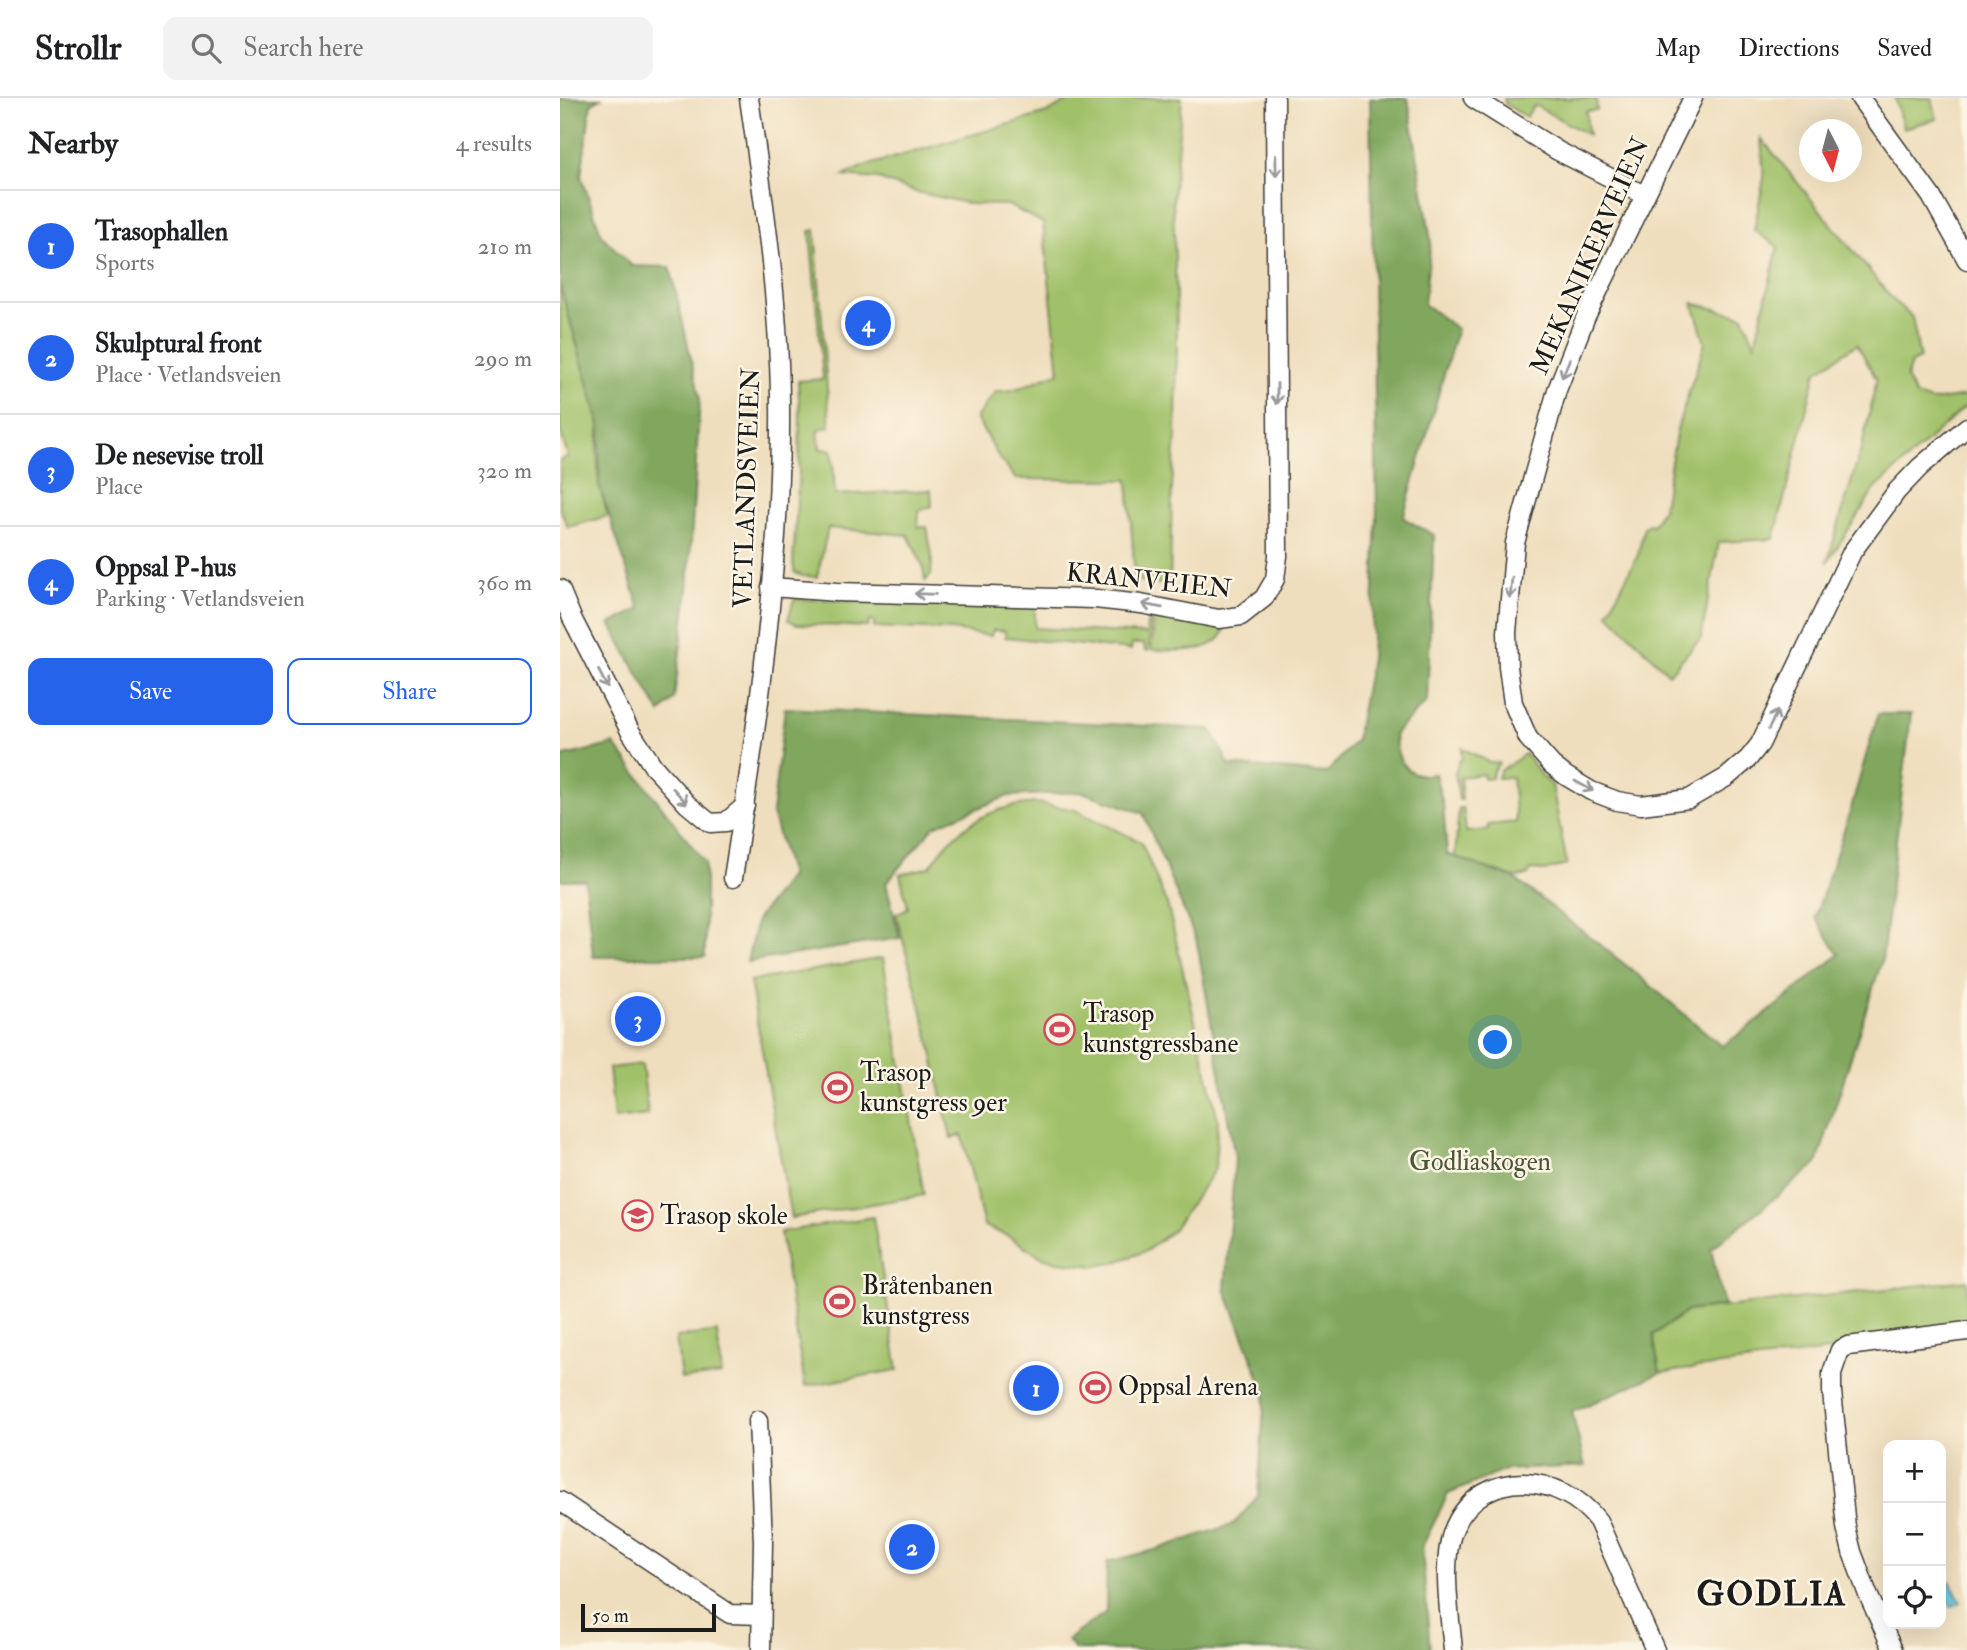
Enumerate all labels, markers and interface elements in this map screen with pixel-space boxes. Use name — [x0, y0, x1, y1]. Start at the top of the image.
search box — [163, 17, 653, 80]
text: Strollr — [35, 28, 121, 69]
icon: search — [187, 29, 225, 67]
text: Search here — [243, 32, 363, 64]
text: Map — [1655, 33, 1700, 64]
text: Directions — [1738, 33, 1839, 64]
text: Saved — [1877, 33, 1932, 64]
north arrow — [1799, 119, 1862, 182]
text: Nearby — [28, 125, 118, 162]
text: 4 results — [456, 129, 532, 158]
street label: MEKANIKERVEIEN — [1523, 132, 1657, 379]
one-way arrow — [1269, 154, 1283, 177]
text: Trasophallen — [95, 216, 228, 248]
text: 1 — [47, 232, 55, 261]
text: 210 m — [478, 232, 532, 261]
text: Sports — [95, 248, 154, 277]
pin: 4 — [845, 297, 891, 349]
text: Skulptural front — [95, 328, 262, 360]
text: 2 — [45, 344, 57, 373]
text: 290 m — [474, 344, 532, 373]
one-way arrow — [1558, 357, 1571, 379]
text: Place · Vetlandsveien — [95, 360, 281, 389]
street label: VETLANDSVEIEN — [727, 366, 767, 609]
one-way arrow — [1270, 382, 1284, 405]
text: De nesevise troll — [95, 440, 264, 472]
text: 3 — [47, 456, 55, 485]
text: 320 m — [477, 456, 532, 485]
text: Place — [95, 472, 143, 501]
text: Oppsal P-hus — [95, 552, 236, 584]
street label: KRANVEIEN — [1065, 556, 1234, 606]
text: 4 — [45, 568, 57, 597]
text: 360 m — [477, 568, 532, 597]
one-way arrow — [1504, 577, 1517, 599]
text: Parking · Vetlandsveien — [95, 584, 305, 613]
one-way arrow — [914, 587, 937, 601]
one-way arrow — [1141, 598, 1164, 612]
button: Save — [28, 658, 273, 725]
button: Share — [287, 658, 532, 725]
one-way arrow — [597, 668, 610, 689]
one-way arrow — [1766, 710, 1780, 731]
one-way arrow — [1573, 779, 1593, 793]
one-way arrow — [672, 787, 689, 804]
pin: 3 — [615, 993, 661, 1045]
place label: Trasop kunstgressbane — [1083, 998, 1238, 1060]
sports icon: Trasop kunstgressbane — [1043, 1012, 1077, 1046]
your location — [1478, 1025, 1512, 1059]
place label: Trasop kunstgress 9er — [860, 1057, 1007, 1119]
sports icon: Trasop kunstgress 9er — [820, 1071, 854, 1105]
park label: Godliaskogen — [1409, 1146, 1551, 1178]
school or university icon: Trasop skole — [620, 1199, 654, 1233]
place label: Trasop skole — [660, 1200, 788, 1233]
place label: Bråtenbanen kunstgress — [862, 1270, 993, 1332]
sports icon: Bråtenbanen kunstgress — [822, 1284, 856, 1318]
pin: 1 — [1013, 1362, 1059, 1414]
sports icon: Oppsal Arena — [1078, 1370, 1112, 1404]
place label: Oppsal Arena — [1118, 1371, 1259, 1404]
map controls — [1883, 1440, 1946, 1629]
button: + — [1883, 1440, 1946, 1503]
button: − — [1883, 1503, 1946, 1566]
pin: 2 — [889, 1521, 935, 1573]
button: locate — [1883, 1566, 1946, 1629]
district label: GODLIA — [1696, 1574, 1848, 1615]
scale bar — [581, 1601, 716, 1633]
text: 50 m — [592, 1604, 629, 1628]

